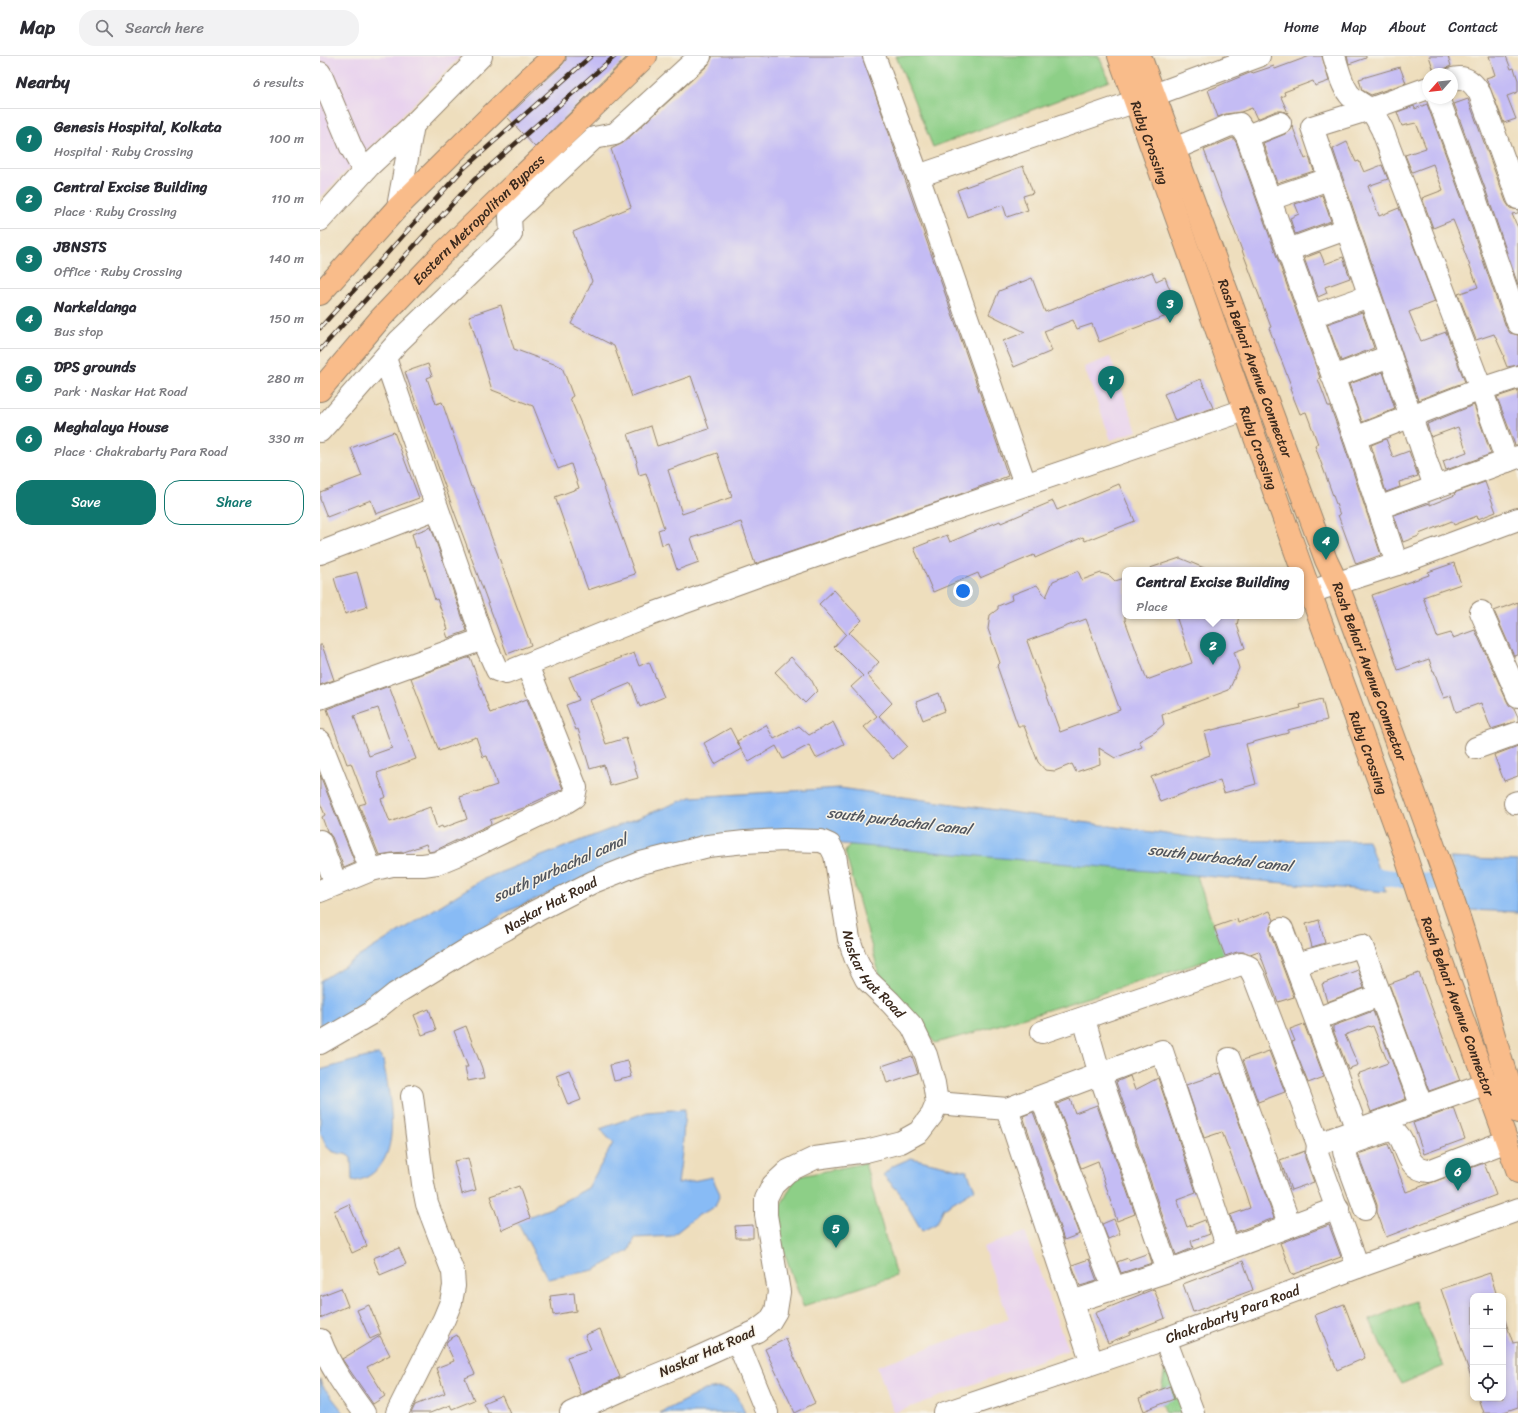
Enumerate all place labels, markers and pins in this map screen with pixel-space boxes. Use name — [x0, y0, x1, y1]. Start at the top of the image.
pin: 3 — [1157, 290, 1183, 323]
pin: 1 — [1098, 366, 1124, 399]
pin: 4 — [1313, 527, 1339, 560]
pin: 2 — [1200, 632, 1226, 665]
pin: 6 — [1445, 1158, 1471, 1191]
pin: 5 — [823, 1215, 849, 1248]

